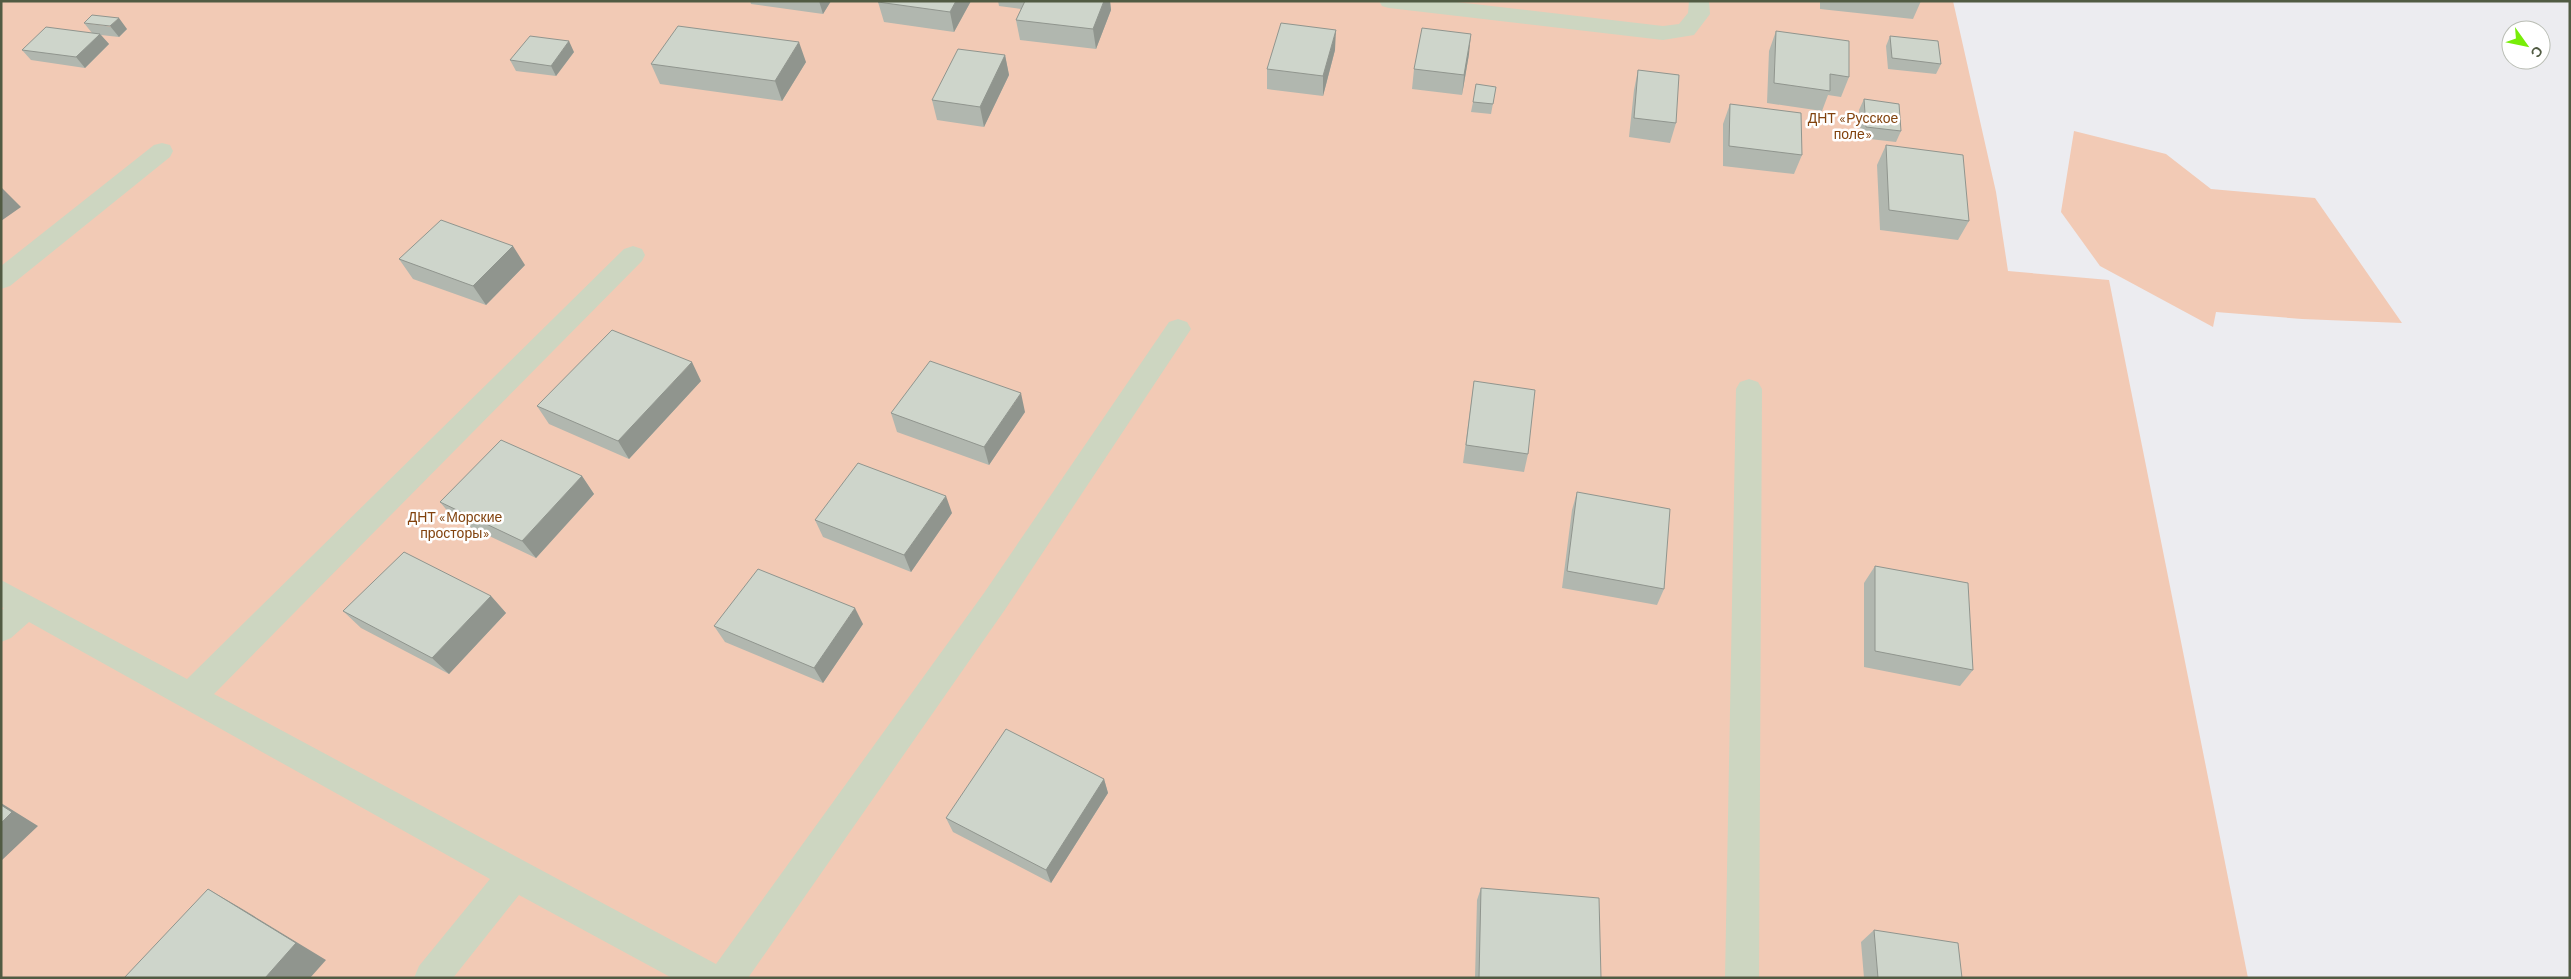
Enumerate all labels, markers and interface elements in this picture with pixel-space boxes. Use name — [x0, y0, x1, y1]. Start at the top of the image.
north arrow — [2501, 20, 2551, 70]
text: С — [2527, 43, 2547, 61]
park label: ДНТ «Русское поле» — [1808, 109, 1898, 142]
park label: ДНТ «Морские просторы» — [408, 508, 503, 541]

